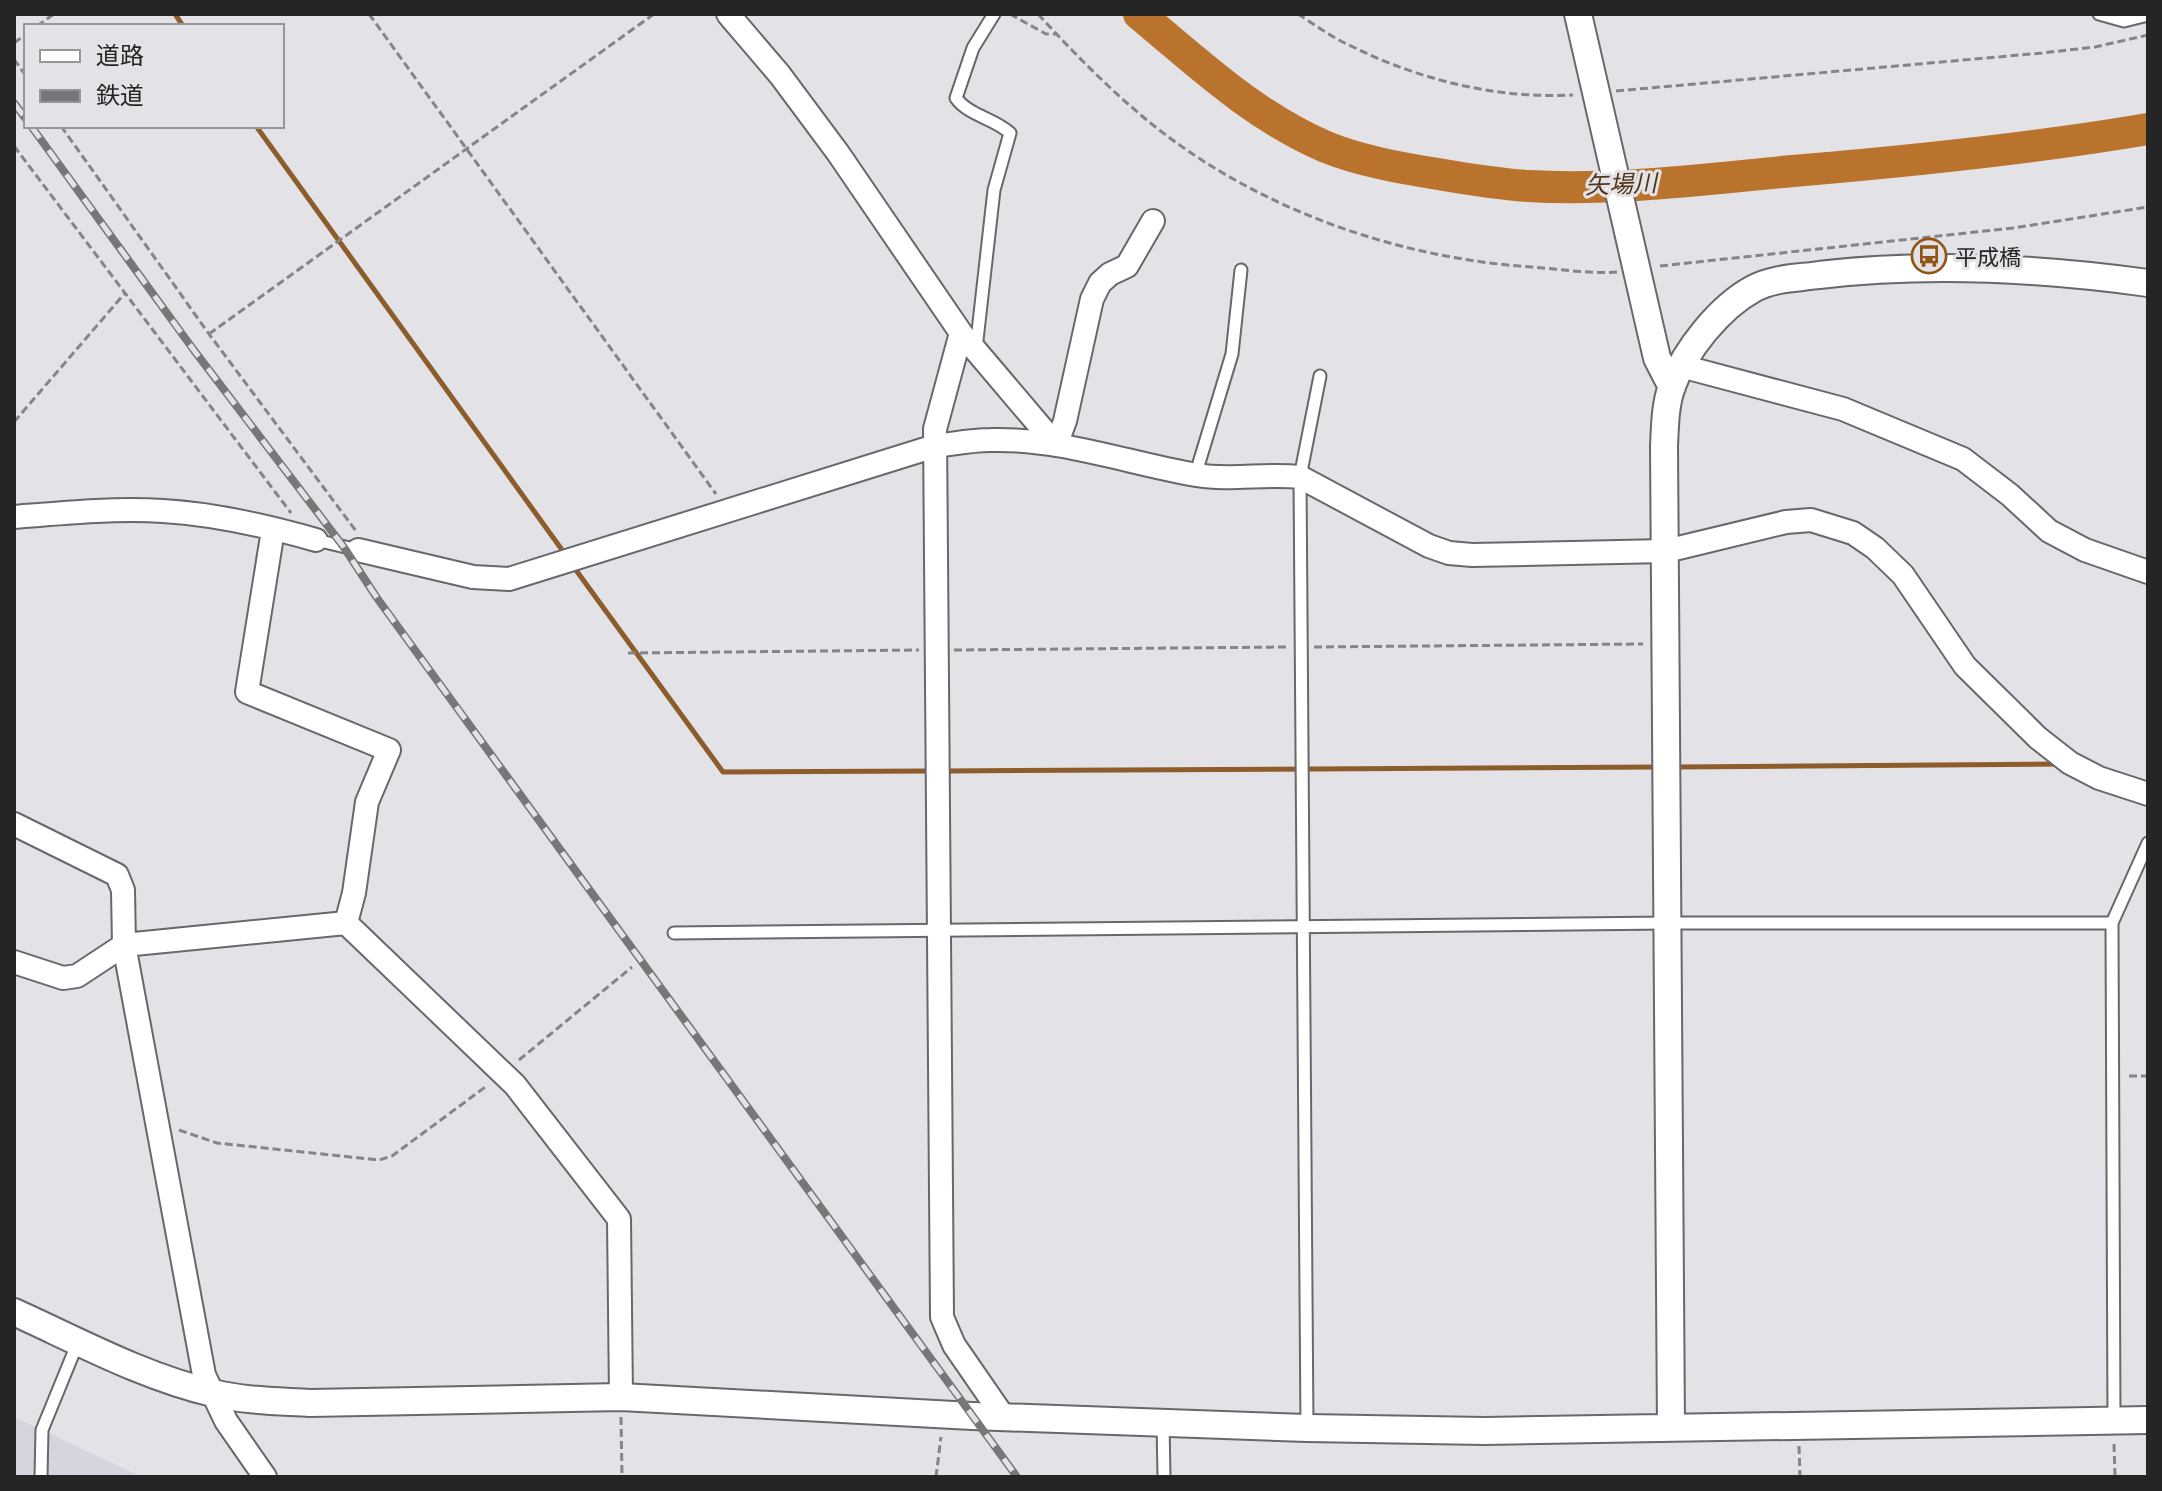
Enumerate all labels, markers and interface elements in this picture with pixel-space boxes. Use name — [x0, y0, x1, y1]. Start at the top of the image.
legend — [24, 24, 284, 128]
text: 道路 — [96, 40, 144, 69]
text: 鉄道 — [96, 80, 144, 109]
water label: 矢場川 — [1585, 167, 1660, 199]
bus stop icon: 平成橋 — [1910, 237, 1948, 275]
place label: 平成橋 — [1955, 243, 2021, 270]

